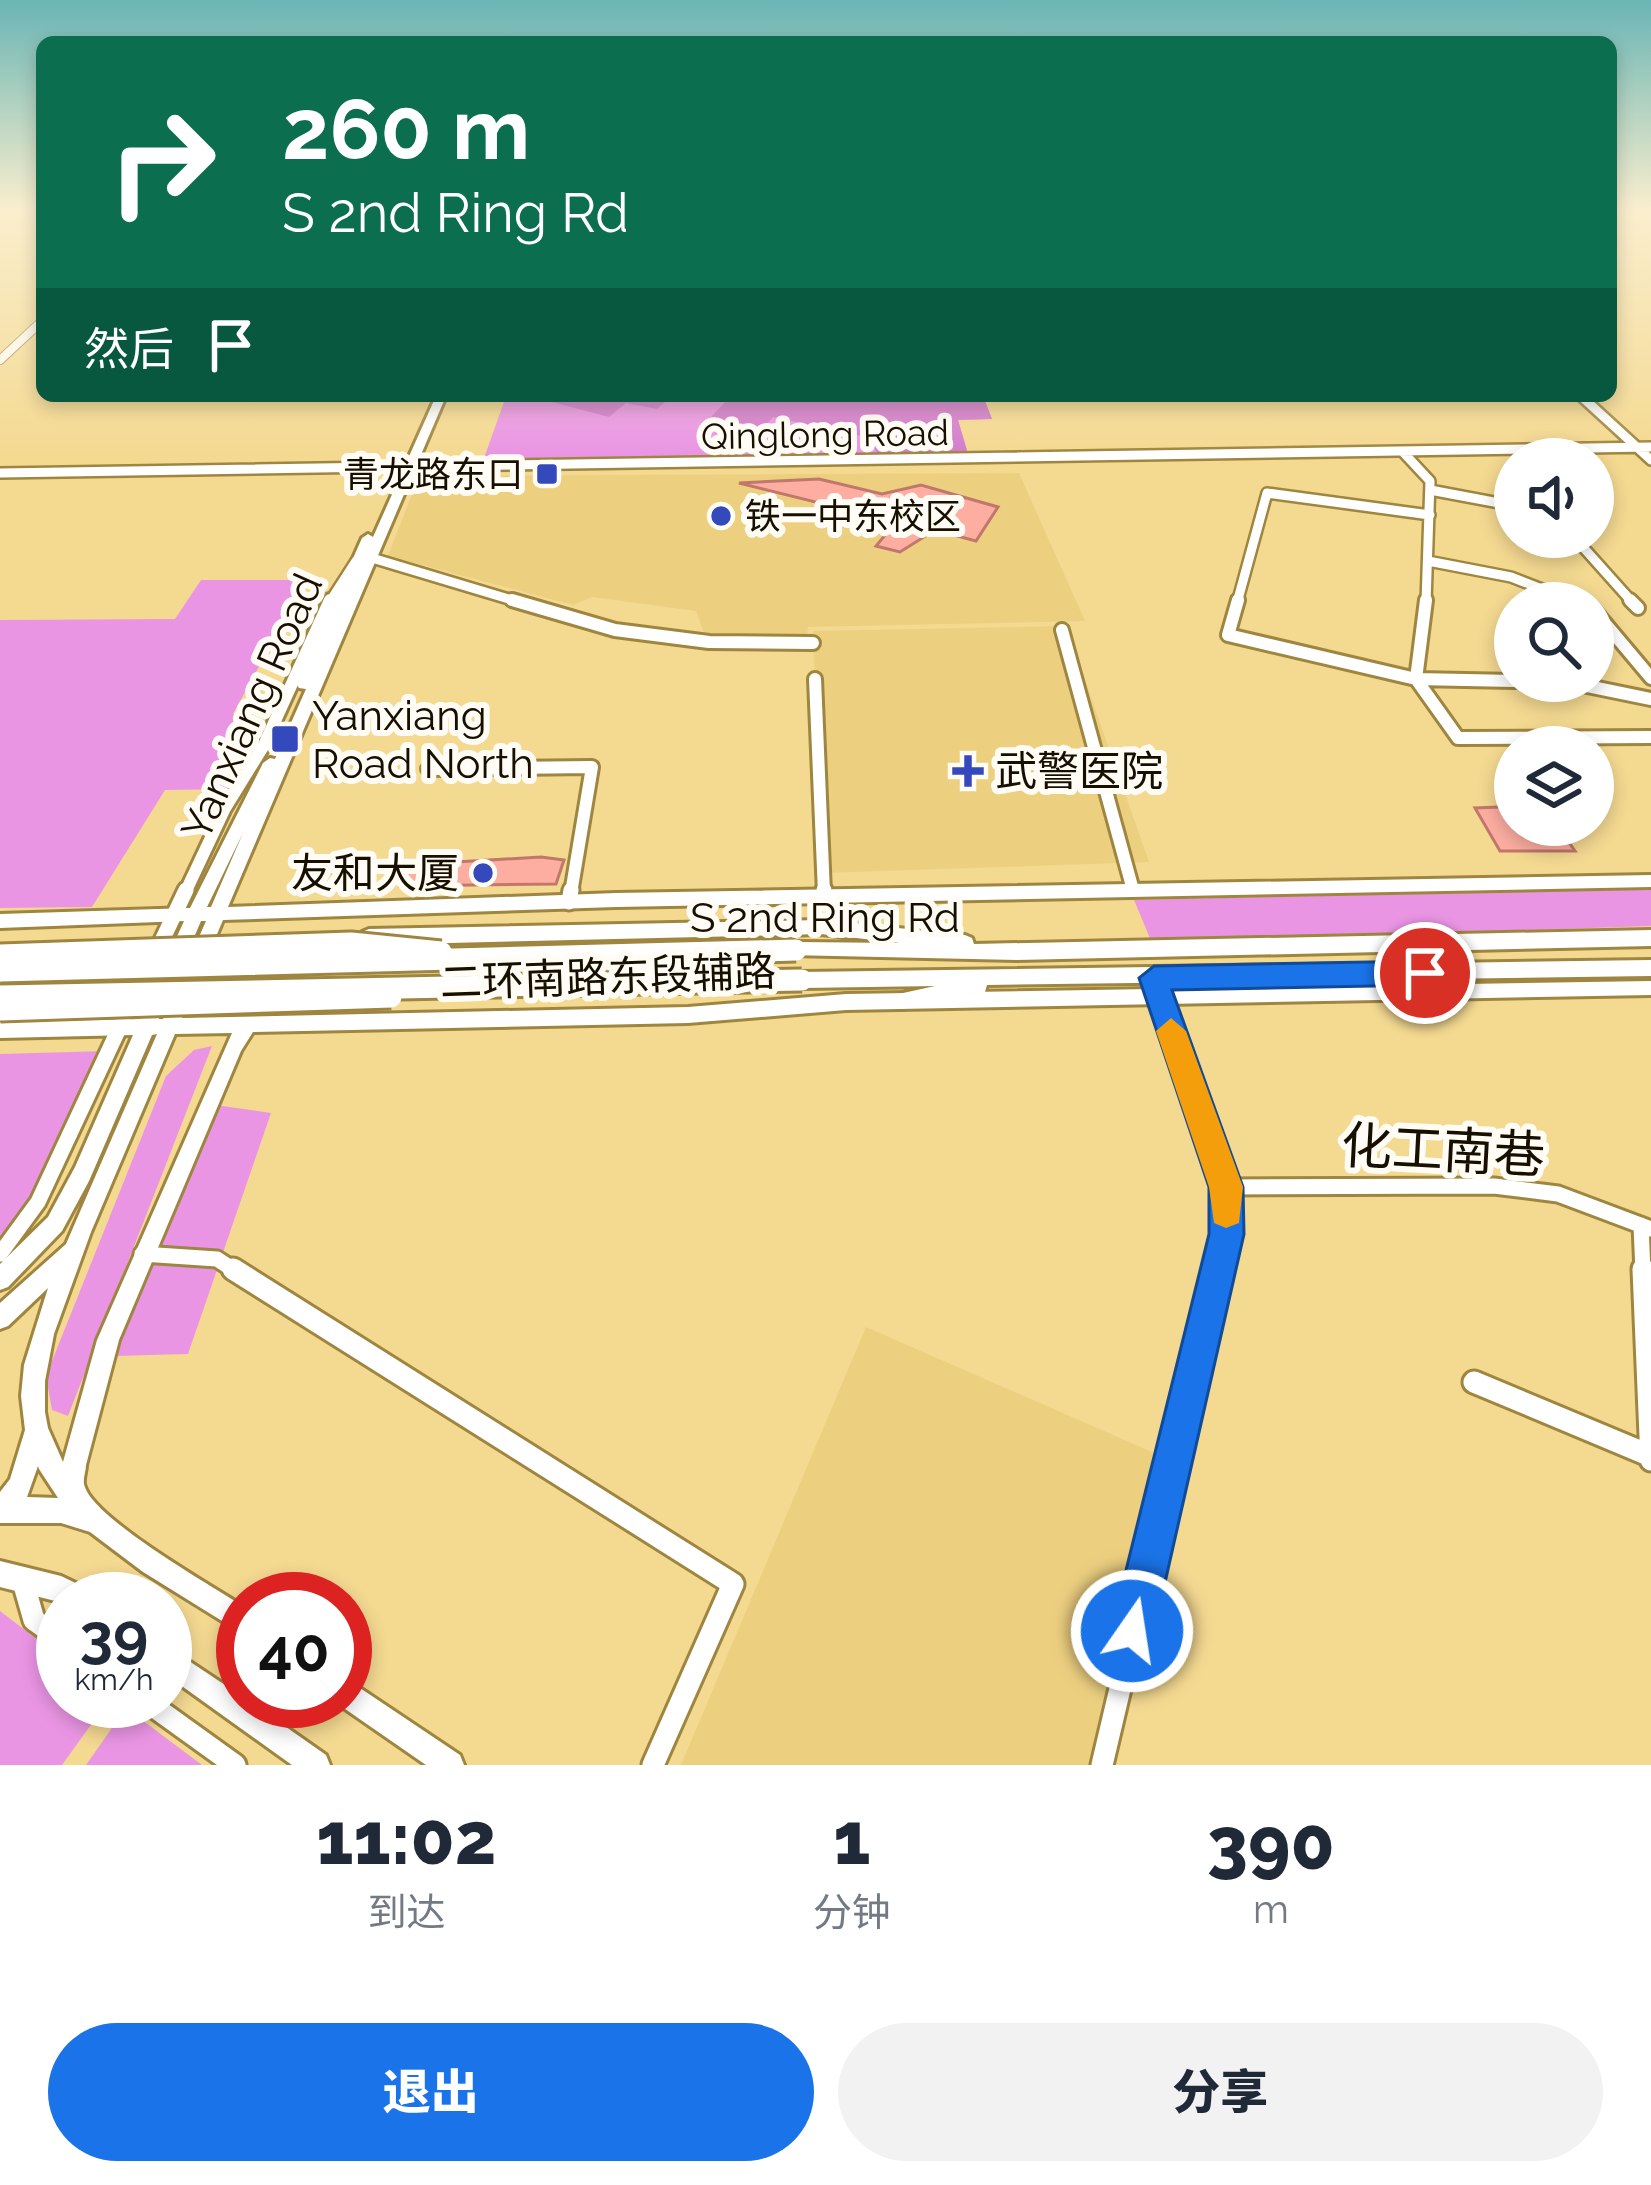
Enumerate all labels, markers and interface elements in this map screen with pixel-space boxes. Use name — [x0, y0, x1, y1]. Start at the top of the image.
text: 260 m — [282, 80, 530, 179]
icon: right — [84, 84, 240, 240]
text: S 2nd Ring Rd — [282, 181, 629, 245]
icon: arrive — [198, 312, 264, 378]
text: 然后 — [84, 323, 174, 376]
street label: Qinglong Road — [701, 411, 949, 457]
map controls — [1494, 438, 1614, 846]
button: sound — [1494, 438, 1614, 558]
place label: 青龙路东口 — [343, 453, 523, 495]
marker: 青龙路东口 — [534, 461, 560, 487]
place label: 铁一中东校区 — [745, 495, 961, 537]
marker: 铁一中东校区 — [708, 503, 734, 529]
street label: Yanxiang Road — [171, 566, 333, 848]
button: search — [1494, 582, 1614, 702]
place label: Yanxiang Road North — [312, 691, 534, 788]
marker: Yanxiang Road North — [269, 723, 301, 755]
button: layers — [1494, 726, 1614, 846]
place label: 武警医院 — [995, 747, 1163, 796]
marker: 武警医院 — [952, 755, 984, 787]
place label: 友和大厦 — [291, 849, 459, 898]
marker: 友和大厦 — [470, 860, 496, 886]
street label: S 2nd Ring Rd — [690, 893, 960, 942]
pin — [1374, 922, 1476, 1024]
icon: arrive — [1392, 940, 1458, 1006]
street label: 二环南路东段辅路 — [439, 947, 777, 1007]
street label: 化工南巷 — [1340, 1115, 1546, 1185]
position arrow — [1069, 1568, 1195, 1694]
speed limit sign: 40 — [216, 1572, 372, 1728]
text: 39 — [80, 1600, 148, 1670]
text: km/h — [74, 1662, 154, 1697]
text: 11:02 — [316, 1796, 497, 1881]
text: 1 — [833, 1796, 870, 1881]
text: 390 — [1207, 1801, 1335, 1886]
text: m — [1253, 1886, 1289, 1932]
text: 到达 — [367, 1889, 445, 1935]
text: 分钟 — [813, 1889, 891, 1935]
button: 退出 — [48, 2023, 814, 2161]
button: 分享 — [838, 2023, 1603, 2161]

